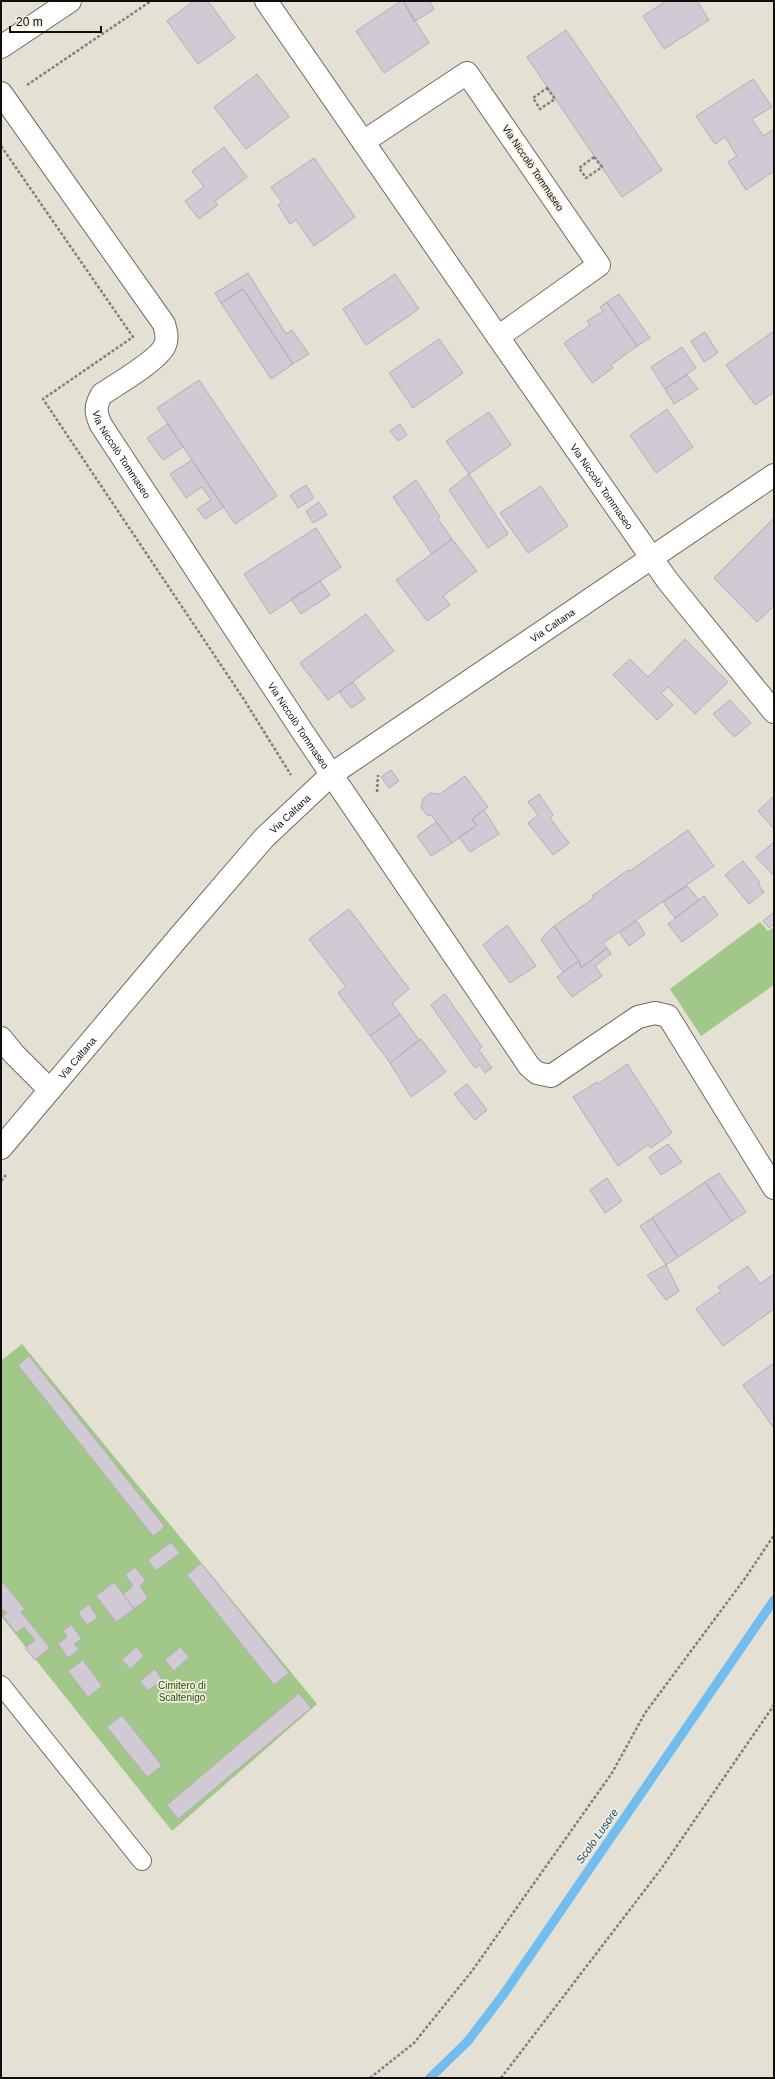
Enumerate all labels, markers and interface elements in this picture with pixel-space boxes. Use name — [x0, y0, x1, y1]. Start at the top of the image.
scale bar — [10, 8, 101, 34]
text: 20 m — [16, 15, 43, 29]
street label: Via Niccolò Tommaseo — [500, 123, 566, 213]
street label: Via Niccolò Tommaseo — [91, 409, 153, 501]
street label: Via Niccolò Tommaseo — [568, 442, 636, 532]
street label: Via Caltana — [528, 606, 577, 644]
street label: Via Niccolò Tommaseo — [266, 680, 332, 771]
street label: Via Caltana — [267, 792, 313, 835]
street label: Via Caltana — [56, 1034, 98, 1081]
park label: Cimitero di Scaltenigo — [158, 1680, 206, 1703]
water label: Scolo Lusore — [574, 1806, 620, 1866]

